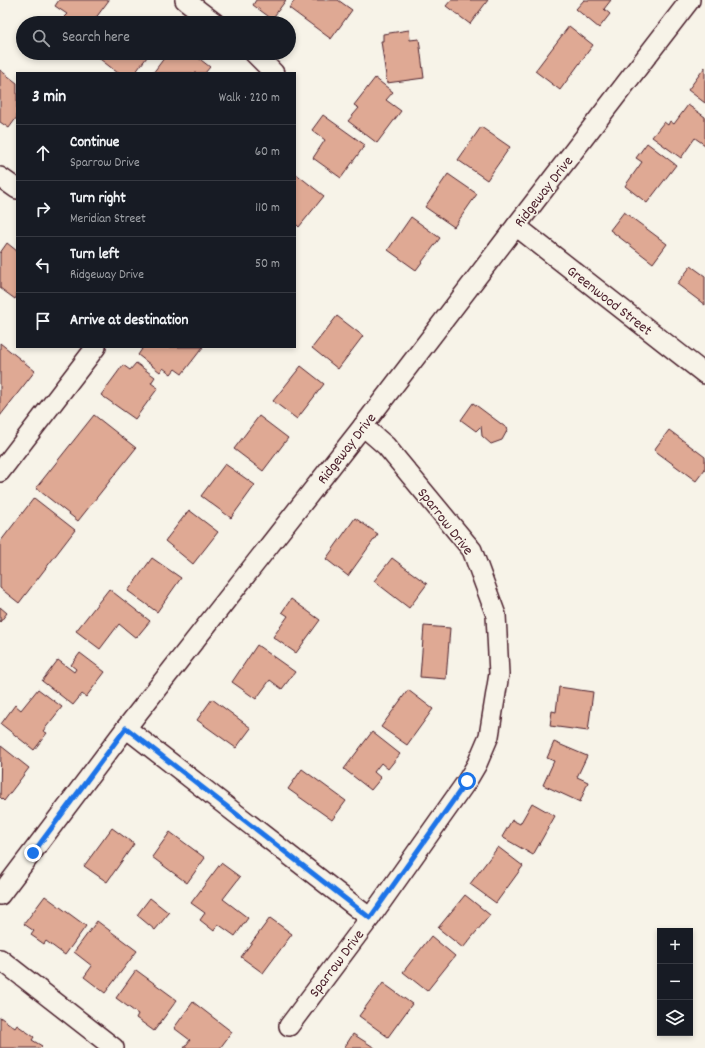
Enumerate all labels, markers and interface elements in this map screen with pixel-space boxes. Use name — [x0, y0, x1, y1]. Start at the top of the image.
search box — [16, 16, 296, 60]
icon: search — [30, 27, 52, 49]
text: Search here — [62, 27, 130, 49]
text: 3 min — [32, 86, 66, 110]
text: Walk · 220 m — [219, 89, 280, 108]
text: Continue — [70, 132, 119, 154]
icon: ahead — [32, 142, 54, 164]
text: 60 m — [255, 143, 280, 162]
street label: Ridgeway Drive — [510, 152, 580, 233]
text: Sparrow Drive — [70, 154, 140, 173]
text: Turn right — [70, 188, 126, 210]
icon: right — [32, 198, 54, 220]
text: 110 m — [255, 199, 280, 218]
text: Meridian Street — [70, 210, 146, 229]
text: Turn left — [70, 244, 119, 266]
icon: left — [32, 254, 54, 276]
text: 50 m — [255, 255, 280, 274]
street label: Greenwood Street — [561, 261, 657, 342]
text: Ridgeway Drive — [70, 266, 144, 285]
icon: arrive — [32, 310, 54, 332]
text: Arrive at destination — [70, 310, 188, 332]
street label: Ridgeway Drive — [313, 409, 383, 490]
street label: Sparrow Drive — [411, 484, 478, 561]
route start — [458, 772, 476, 790]
route end — [24, 844, 42, 862]
street label: Sparrow Drive — [305, 925, 371, 1003]
map controls — [657, 928, 693, 1036]
button: + — [657, 928, 693, 964]
button: − — [657, 964, 693, 1000]
button: layers — [657, 1000, 693, 1036]

